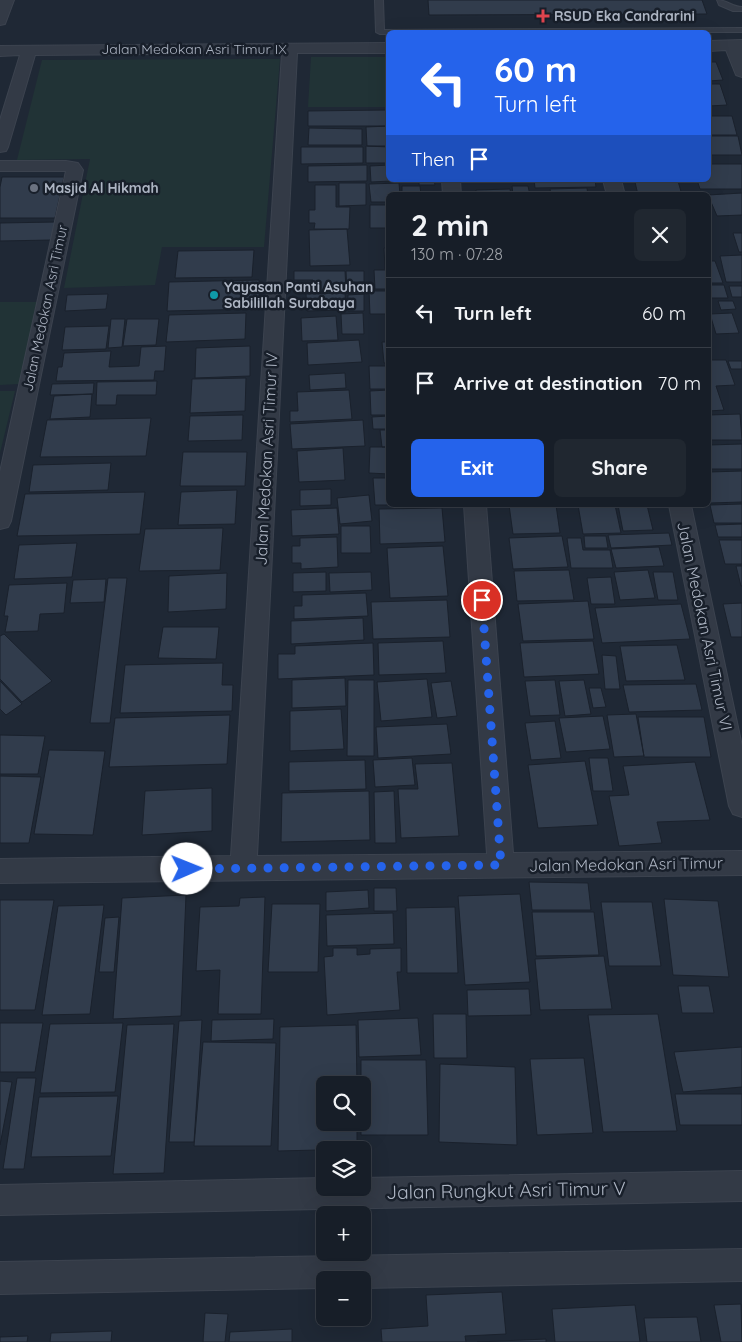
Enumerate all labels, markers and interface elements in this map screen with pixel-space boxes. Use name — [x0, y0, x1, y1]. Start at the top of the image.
place label: RSUD Eka Candrarini — [554, 7, 695, 25]
marker: RSUD Eka Candrarini — [536, 9, 550, 23]
street label: Jalan Medokan Asri Timur IX — [101, 40, 287, 58]
text: 60 m — [494, 47, 577, 91]
icon: left — [411, 50, 476, 115]
text: Turn left — [494, 90, 577, 118]
icon: arrive — [465, 145, 493, 173]
text: Then — [411, 147, 455, 171]
place label: Masjid Al Hikmah — [44, 179, 159, 197]
marker: Masjid Al Hikmah — [28, 182, 40, 194]
text: 2 min — [411, 206, 489, 244]
button: close — [634, 209, 686, 261]
street label: Jalan Medokan Asri Timur — [19, 223, 72, 393]
text: 130 m · 07:28 — [411, 244, 503, 264]
place label: Yayasan Panti Asuhan Sabilillah Surabaya — [224, 278, 373, 312]
marker: Yayasan Panti Asuhan Sabilillah Surabaya — [208, 289, 220, 301]
icon: left — [411, 299, 439, 327]
text: Turn left — [454, 301, 532, 325]
text: 60 m — [642, 301, 686, 325]
street label: Jalan Medokan Asri Timur IV — [250, 352, 282, 566]
icon: arrive — [411, 369, 439, 397]
text: Arrive at destination — [454, 371, 643, 395]
text: 70 m — [658, 371, 701, 395]
button: Exit — [411, 439, 544, 497]
button: Share — [554, 439, 686, 497]
street label: Jalan Medokan Asri Timur VI — [673, 520, 737, 732]
pin — [461, 579, 503, 621]
icon: arrive — [468, 586, 496, 614]
position arrow — [160, 842, 212, 894]
street label: Jalan Medokan Asri Timur — [529, 852, 723, 876]
map controls — [316, 1076, 371, 1326]
button: search — [316, 1076, 371, 1131]
button: layers — [316, 1141, 371, 1196]
street label: Jalan Rungkut Asri Timur V — [386, 1176, 626, 1204]
button: + — [316, 1206, 371, 1261]
button: − — [316, 1271, 371, 1326]

